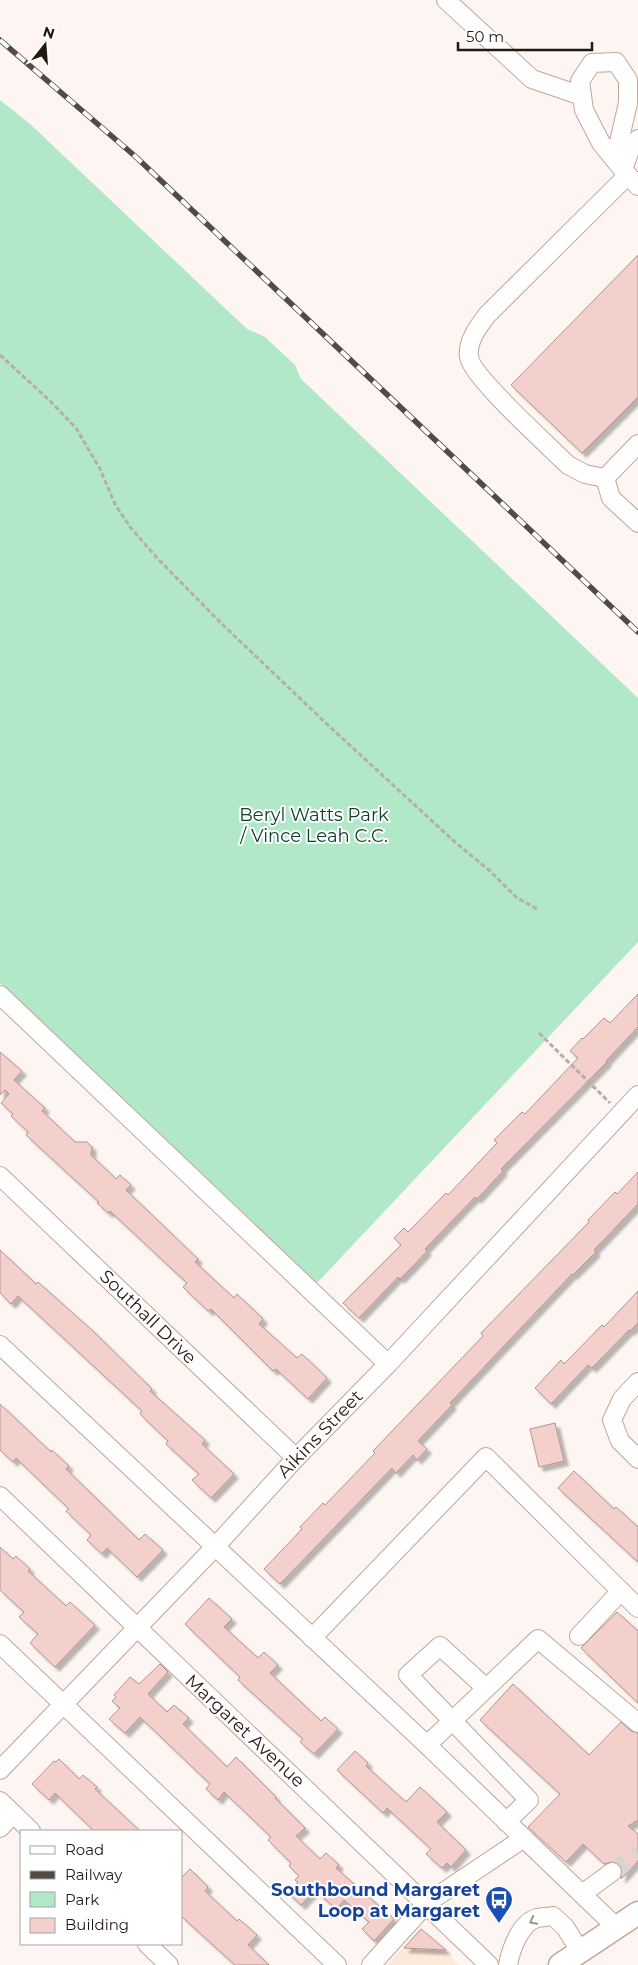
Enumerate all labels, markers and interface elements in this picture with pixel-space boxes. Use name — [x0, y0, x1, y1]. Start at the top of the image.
north arrow — [20, 20, 70, 70]
scale bar — [458, 20, 592, 52]
text: N — [41, 22, 57, 43]
text: 50 m — [466, 27, 504, 46]
park label: Beryl Watts Park / Vince Leah C.C. — [239, 804, 389, 847]
street label: Southall Drive — [95, 1265, 201, 1369]
street label: Aikins Street — [273, 1386, 367, 1482]
street label: Margaret Avenue — [181, 1670, 309, 1792]
legend — [20, 1830, 182, 1945]
text: Road — [65, 1840, 104, 1859]
text: Railway — [65, 1865, 123, 1884]
place label: Southbound Margaret Loop at Margaret — [271, 1879, 480, 1922]
bus stop icon: Southbound Margaret Loop at Margaret — [484, 1885, 514, 1924]
text: Park — [65, 1890, 99, 1909]
text: Building — [65, 1915, 129, 1934]
one-way arrow — [529, 1915, 538, 1925]

